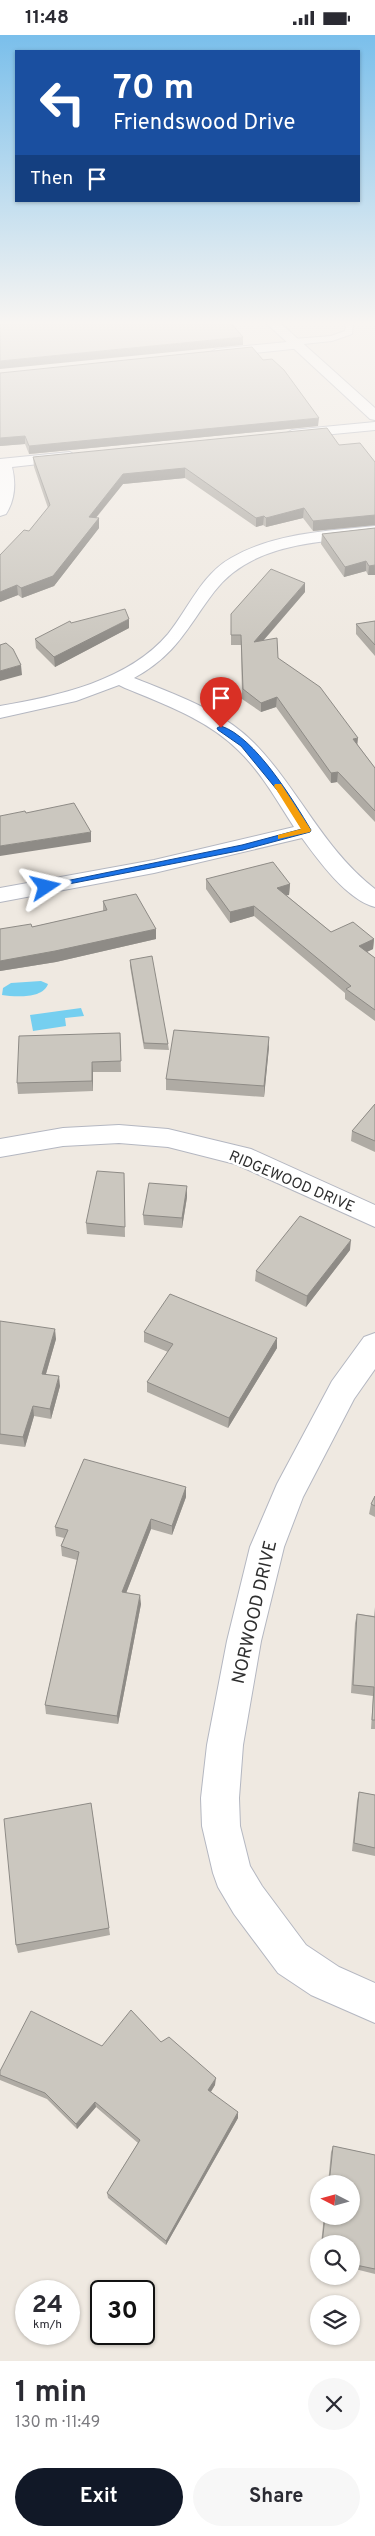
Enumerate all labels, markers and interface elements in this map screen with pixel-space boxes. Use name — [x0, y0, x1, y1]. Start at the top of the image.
text: 11:48 — [25, 6, 69, 30]
text: 70 m — [113, 67, 194, 111]
icon: left — [30, 70, 95, 135]
text: Friendswood Drive — [113, 110, 295, 137]
icon: arrive — [83, 165, 111, 193]
text: Then — [30, 167, 73, 191]
pin — [200, 677, 242, 728]
icon: arrive — [207, 684, 235, 712]
position arrow — [19, 860, 71, 912]
street label: RIDGEWOOD DRIVE — [226, 1147, 357, 1217]
street label: NORWOOD DRIVE — [228, 1538, 283, 1686]
north arrow — [310, 2175, 360, 2225]
map controls — [310, 2175, 360, 2345]
button: search — [310, 2235, 360, 2285]
speed limit sign: 30 — [90, 2280, 155, 2345]
text: 24 — [32, 2290, 63, 2322]
button: layers — [310, 2295, 360, 2345]
text: km/h — [33, 2317, 62, 2333]
text: 1 min — [15, 2375, 87, 2412]
button: close — [308, 2378, 360, 2430]
text: 130 m · 11:49 — [15, 2413, 100, 2433]
button: Exit — [15, 2468, 183, 2526]
button: Share — [193, 2468, 360, 2526]

